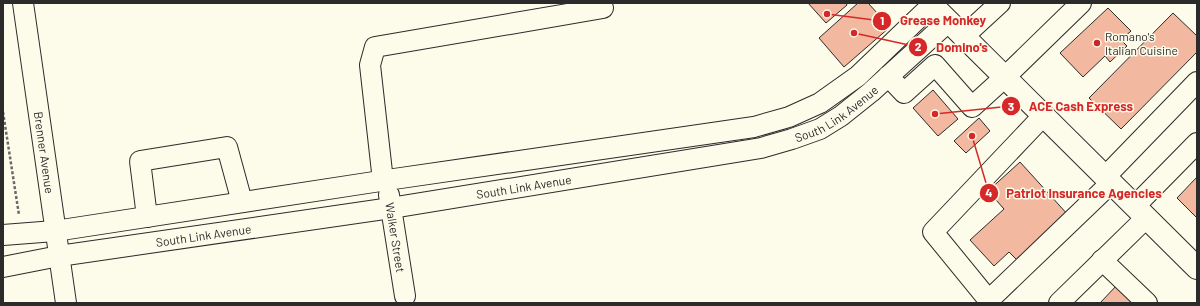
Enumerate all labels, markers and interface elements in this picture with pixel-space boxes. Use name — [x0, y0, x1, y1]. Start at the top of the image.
callout: Grease Monkey — [872, 8, 994, 33]
text: Grease Monkey — [900, 12, 987, 28]
text: 1 — [880, 13, 884, 27]
place label: Romano's Italian Cuisine — [1105, 29, 1178, 57]
callout: Domino's — [908, 35, 996, 60]
marker: Romano's Italian Cuisine — [1092, 38, 1102, 48]
text: 2 — [915, 39, 922, 53]
text: Domino's — [936, 39, 988, 55]
street label: South Link Avenue — [793, 82, 881, 144]
callout: ACE Cash Express — [1001, 94, 1141, 119]
text: ACE Cash Express — [1029, 98, 1134, 114]
text: 3 — [1008, 99, 1014, 113]
street label: Brenner Avenue — [32, 111, 57, 194]
street label: South Link Avenue — [475, 172, 572, 201]
callout: Patriot Insurance Agencies — [979, 180, 1170, 205]
text: 4 — [985, 185, 993, 199]
text: Patriot Insurance Agencies — [1006, 185, 1162, 201]
street label: Walker Street — [383, 201, 408, 273]
street label: South Link Avenue — [155, 221, 252, 249]

